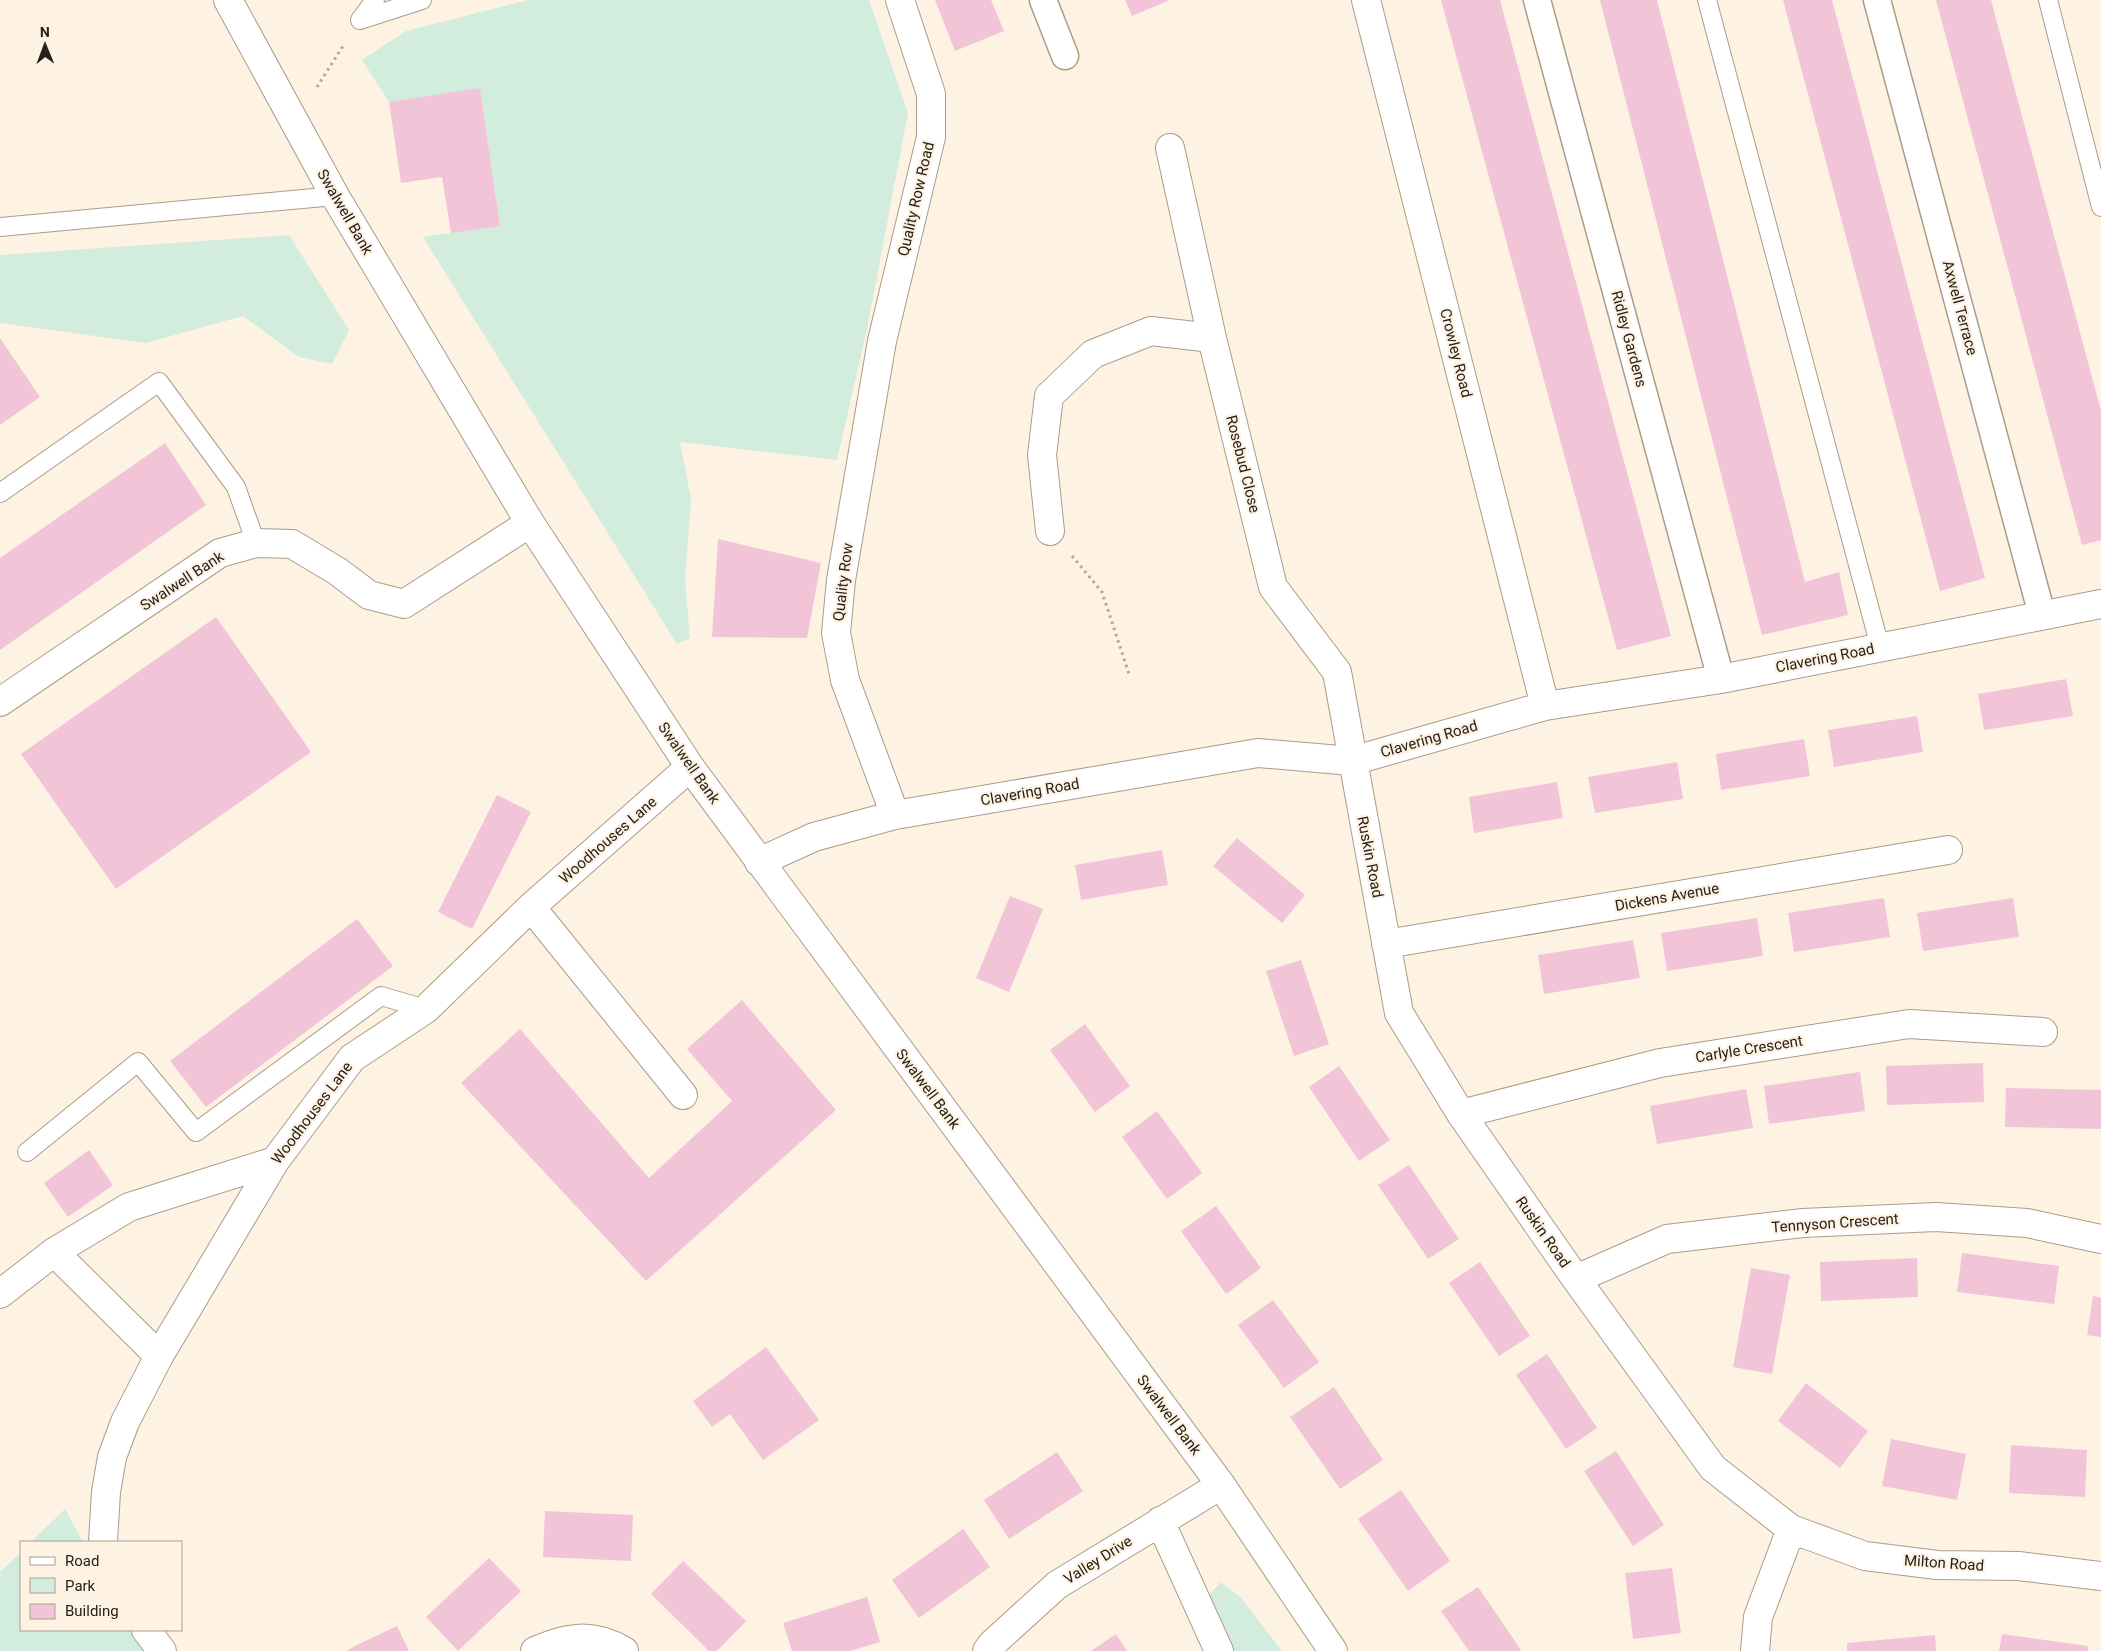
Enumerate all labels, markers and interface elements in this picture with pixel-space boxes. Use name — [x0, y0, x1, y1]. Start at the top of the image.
north arrow — [20, 20, 70, 70]
text: N — [40, 24, 50, 40]
street label: Quality Row Road — [894, 140, 938, 258]
street label: Swalwell Bank — [313, 166, 377, 258]
street label: Axwell Terrace — [1939, 259, 1981, 357]
street label: Ridley Gardens — [1607, 289, 1651, 389]
street label: Crowley Road — [1436, 307, 1476, 399]
street label: Rosebud Close — [1222, 413, 1264, 515]
street label: Quality Row — [829, 542, 857, 622]
street label: Swalwell Bank — [137, 547, 227, 615]
street label: Clavering Road — [1774, 640, 1876, 676]
street label: Clavering Road — [1378, 717, 1480, 761]
street label: Swalwell Bank — [654, 719, 724, 808]
street label: Clavering Road — [979, 774, 1081, 810]
street label: Woodhouses Lane — [556, 793, 660, 887]
street label: Ruskin Road — [1353, 815, 1387, 899]
street label: Dickens Avenue — [1613, 879, 1721, 915]
street label: Carlyle Crescent — [1694, 1032, 1804, 1066]
street label: Swalwell Bank — [892, 1045, 964, 1133]
street label: Woodhouses Lane — [268, 1058, 356, 1168]
street label: Ruskin Road — [1512, 1193, 1574, 1271]
street label: Tennyson Crescent — [1771, 1210, 1899, 1236]
street label: Swalwell Bank — [1133, 1371, 1205, 1459]
street label: Valley Drive — [1061, 1532, 1135, 1588]
legend — [20, 1541, 182, 1631]
street label: Milton Road — [1903, 1551, 1985, 1575]
text: Road — [65, 1552, 99, 1570]
text: Park — [65, 1577, 96, 1595]
text: Building — [65, 1602, 119, 1620]

